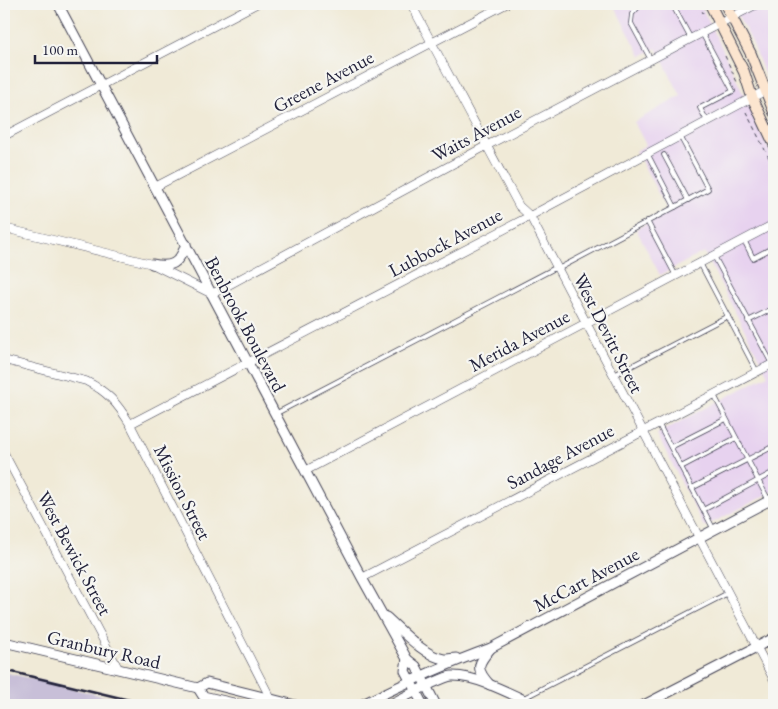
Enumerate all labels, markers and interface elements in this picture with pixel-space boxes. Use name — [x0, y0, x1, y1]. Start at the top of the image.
scale bar — [35, 32, 158, 64]
text: 100 m — [42, 40, 79, 59]
street label: Greene Avenue — [269, 44, 378, 118]
street label: Waits Avenue — [427, 99, 525, 168]
street label: Lubbock Avenue — [384, 202, 506, 283]
street label: Benbrook Boulevard — [199, 252, 292, 397]
street label: West Devitt Street — [568, 269, 649, 397]
street label: Merida Avenue — [465, 303, 574, 377]
street label: Sandage Avenue — [502, 418, 618, 495]
street label: Mission Street — [148, 440, 217, 544]
street label: West Bewick Street — [31, 487, 118, 620]
street label: McCart Avenue — [529, 541, 643, 618]
street label: Granbury Road — [45, 624, 164, 675]

